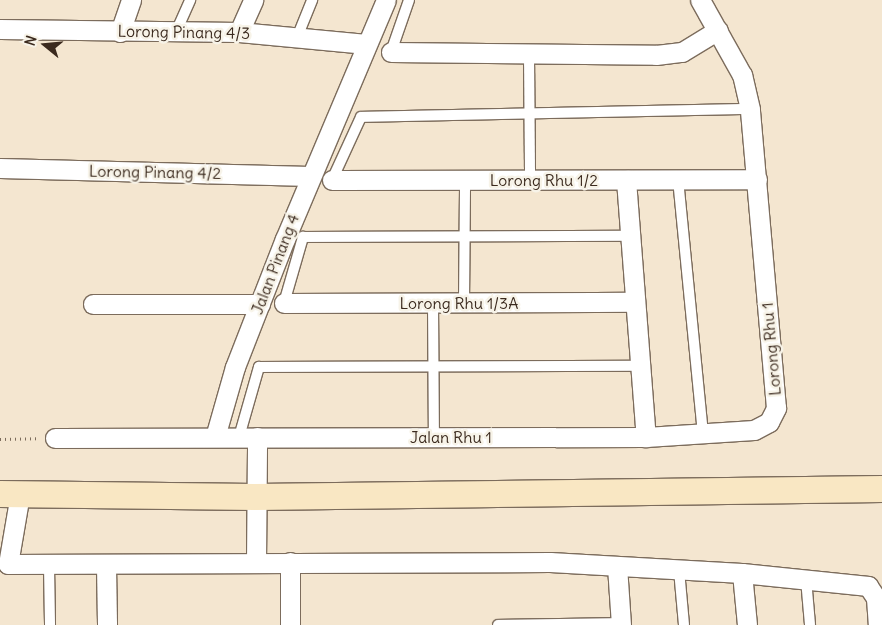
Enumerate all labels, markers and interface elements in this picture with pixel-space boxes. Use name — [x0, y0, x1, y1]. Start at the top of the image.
north arrow — [20, 20, 70, 70]
street label: Lorong Pinang 4/3 — [118, 21, 250, 43]
text: N — [21, 33, 41, 48]
street label: Lorong Pinang 4/2 — [89, 161, 221, 183]
street label: Lorong Rhu 1/2 — [490, 170, 598, 190]
street label: Jalan Pinang 4 — [247, 211, 303, 317]
street label: Lorong Rhu 1/3A — [400, 293, 518, 313]
street label: Lorong Rhu 1 — [757, 301, 785, 397]
street label: Jalan Rhu 1 — [410, 427, 492, 447]

